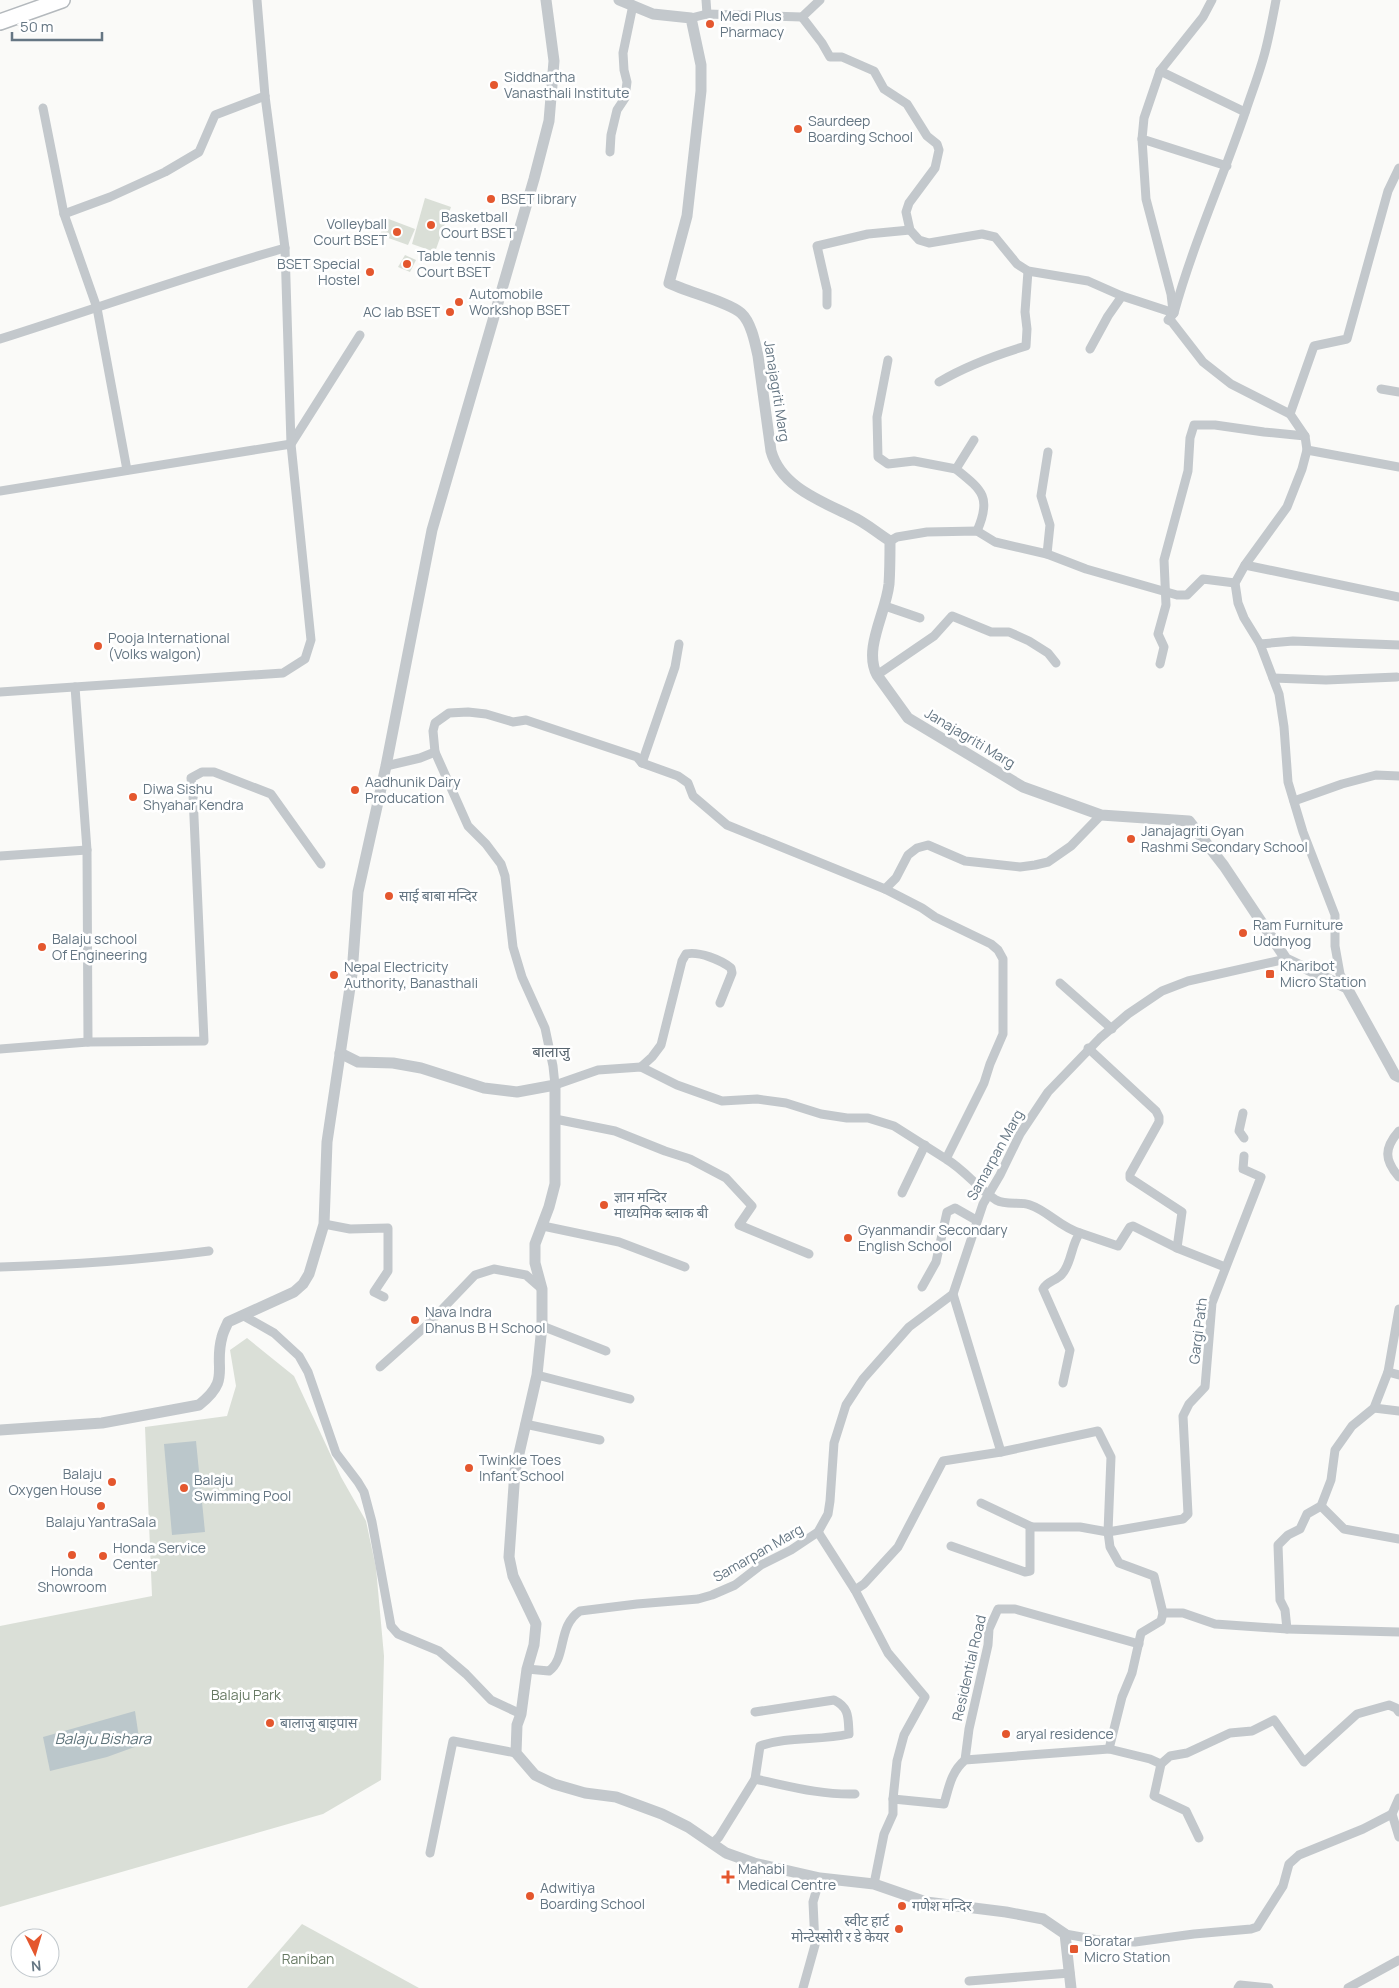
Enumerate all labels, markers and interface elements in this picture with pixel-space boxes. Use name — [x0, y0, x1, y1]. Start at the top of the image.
place label: Medi Plus Pharmacy — [720, 6, 785, 41]
scale bar — [12, 10, 102, 42]
text: 50 m — [20, 16, 54, 37]
marker: Medi Plus Pharmacy — [704, 18, 716, 30]
place label: Siddhartha Vanasthali Institute — [504, 67, 629, 102]
marker: Siddhartha Vanasthali Institute — [488, 79, 500, 91]
place label: Saurdeep Boarding School — [808, 111, 913, 146]
marker: Saurdeep Boarding School — [792, 123, 804, 135]
place label: BSET library — [501, 189, 577, 208]
marker: BSET library — [485, 193, 497, 205]
place label: Basketball Court BSET — [441, 207, 515, 242]
place label: Volleyball Court BSET — [313, 214, 388, 249]
marker: Basketball Court BSET — [425, 219, 437, 231]
marker: Volleyball Court BSET — [391, 226, 403, 238]
place label: Table tennis Court BSET — [417, 246, 495, 281]
place label: BSET Special Hostel — [277, 254, 360, 289]
marker: Table tennis Court BSET — [401, 258, 413, 270]
marker: BSET Special Hostel — [364, 266, 376, 278]
place label: Automobile Workshop BSET — [469, 284, 571, 319]
marker: Automobile Workshop BSET — [453, 296, 465, 308]
place label: AC lab BSET — [363, 302, 441, 321]
marker: AC lab BSET — [444, 306, 456, 318]
street label: Janajagriti Marg — [760, 339, 795, 443]
place label: Pooja International (Volks walgon) — [108, 628, 230, 663]
marker: Pooja International (Volks walgon) — [92, 640, 104, 652]
street label: Janajagriti Marg — [921, 703, 1019, 772]
place label: Aadhunik Dairy Producation — [365, 772, 461, 807]
place label: Diwa Sishu Shyahar Kendra — [143, 779, 244, 814]
marker: Aadhunik Dairy Producation — [349, 784, 361, 796]
marker: Diwa Sishu Shyahar Kendra — [127, 791, 139, 803]
place label: Janajagriti Gyan Rashmi Secondary School — [1141, 821, 1308, 856]
marker: Janajagriti Gyan Rashmi Secondary School — [1125, 833, 1137, 845]
place label: साई बाबा मन्दिर — [399, 886, 478, 905]
marker: साई बाबा मन्दिर — [383, 890, 395, 902]
place label: Ram Furniture Uddhyog — [1253, 915, 1343, 950]
marker: Ram Furniture Uddhyog — [1237, 927, 1249, 939]
place label: Balaju school Of Engineering — [52, 929, 147, 964]
marker: Balaju school Of Engineering — [36, 941, 48, 953]
place label: Kharibot Micro Station — [1280, 956, 1366, 991]
place label: Nepal Electricity Authority, Banasthali — [344, 957, 478, 992]
marker: Kharibot Micro Station — [1264, 968, 1276, 980]
marker: Nepal Electricity Authority, Banasthali — [328, 969, 340, 981]
district label: बालाजु — [532, 1041, 571, 1062]
street label: Samarpan Marg — [962, 1106, 1027, 1203]
place label: ज्ञान मन्दिर माध्यमिक ब्लाक बी — [614, 1187, 708, 1222]
marker: ज्ञान मन्दिर माध्यमिक ब्लाक बी — [598, 1199, 610, 1211]
place label: Gyanmandir Secondary English School — [858, 1220, 1008, 1255]
marker: Gyanmandir Secondary English School — [842, 1232, 854, 1244]
street label: Gargi Path — [1184, 1297, 1211, 1365]
place label: Nava Indra Dhanus B H School — [425, 1302, 546, 1337]
marker: Nava Indra Dhanus B H School — [409, 1314, 421, 1326]
place label: Twinkle Toes Infant School — [479, 1450, 564, 1485]
marker: Twinkle Toes Infant School — [463, 1462, 475, 1474]
place label: Balaju Oxygen House — [8, 1464, 102, 1499]
place label: Balaju Swimming Pool — [194, 1470, 291, 1505]
marker: Balaju Oxygen House — [106, 1476, 118, 1488]
marker: Balaju Swimming Pool — [178, 1482, 190, 1494]
marker: Balaju YantraSala — [95, 1500, 107, 1512]
place label: Balaju YantraSala — [46, 1512, 156, 1531]
street label: Samarpan Marg — [709, 1519, 806, 1586]
place label: Honda Service Center — [113, 1538, 206, 1573]
marker: Honda Showroom — [66, 1549, 78, 1561]
marker: Honda Service Center — [97, 1550, 109, 1562]
place label: Honda Showroom — [37, 1561, 107, 1596]
street label: Residential Road — [947, 1613, 990, 1723]
park label: Balaju Park — [211, 1685, 282, 1704]
place label: बालाजु बाइपास — [280, 1713, 358, 1733]
marker: बालाजु बाइपास — [264, 1717, 276, 1729]
place label: aryal residence — [1016, 1724, 1114, 1743]
water label: Balaju Bishara — [55, 1728, 152, 1749]
marker: aryal residence — [1000, 1728, 1012, 1740]
place label: Mahabi Medical Centre — [738, 1859, 836, 1894]
marker: Mahabi Medical Centre — [722, 1871, 734, 1883]
place label: Adwitiya Boarding School — [540, 1878, 645, 1913]
marker: Adwitiya Boarding School — [524, 1890, 536, 1902]
place label: गणेश मन्दिर — [912, 1896, 972, 1915]
marker: गणेश मन्दिर — [896, 1900, 908, 1912]
place label: स्वीट हार्ट मोन्टेस्सोरी र डे केयर — [791, 1911, 890, 1946]
marker: स्वीट हार्ट मोन्टेस्सोरी र डे केयर — [893, 1923, 905, 1935]
north arrow — [10, 1928, 60, 1978]
place label: Boratar Micro Station — [1084, 1931, 1170, 1966]
marker: Boratar Micro Station — [1068, 1943, 1080, 1955]
park label: Raniban — [282, 1949, 334, 1968]
text: N — [30, 1957, 42, 1976]

